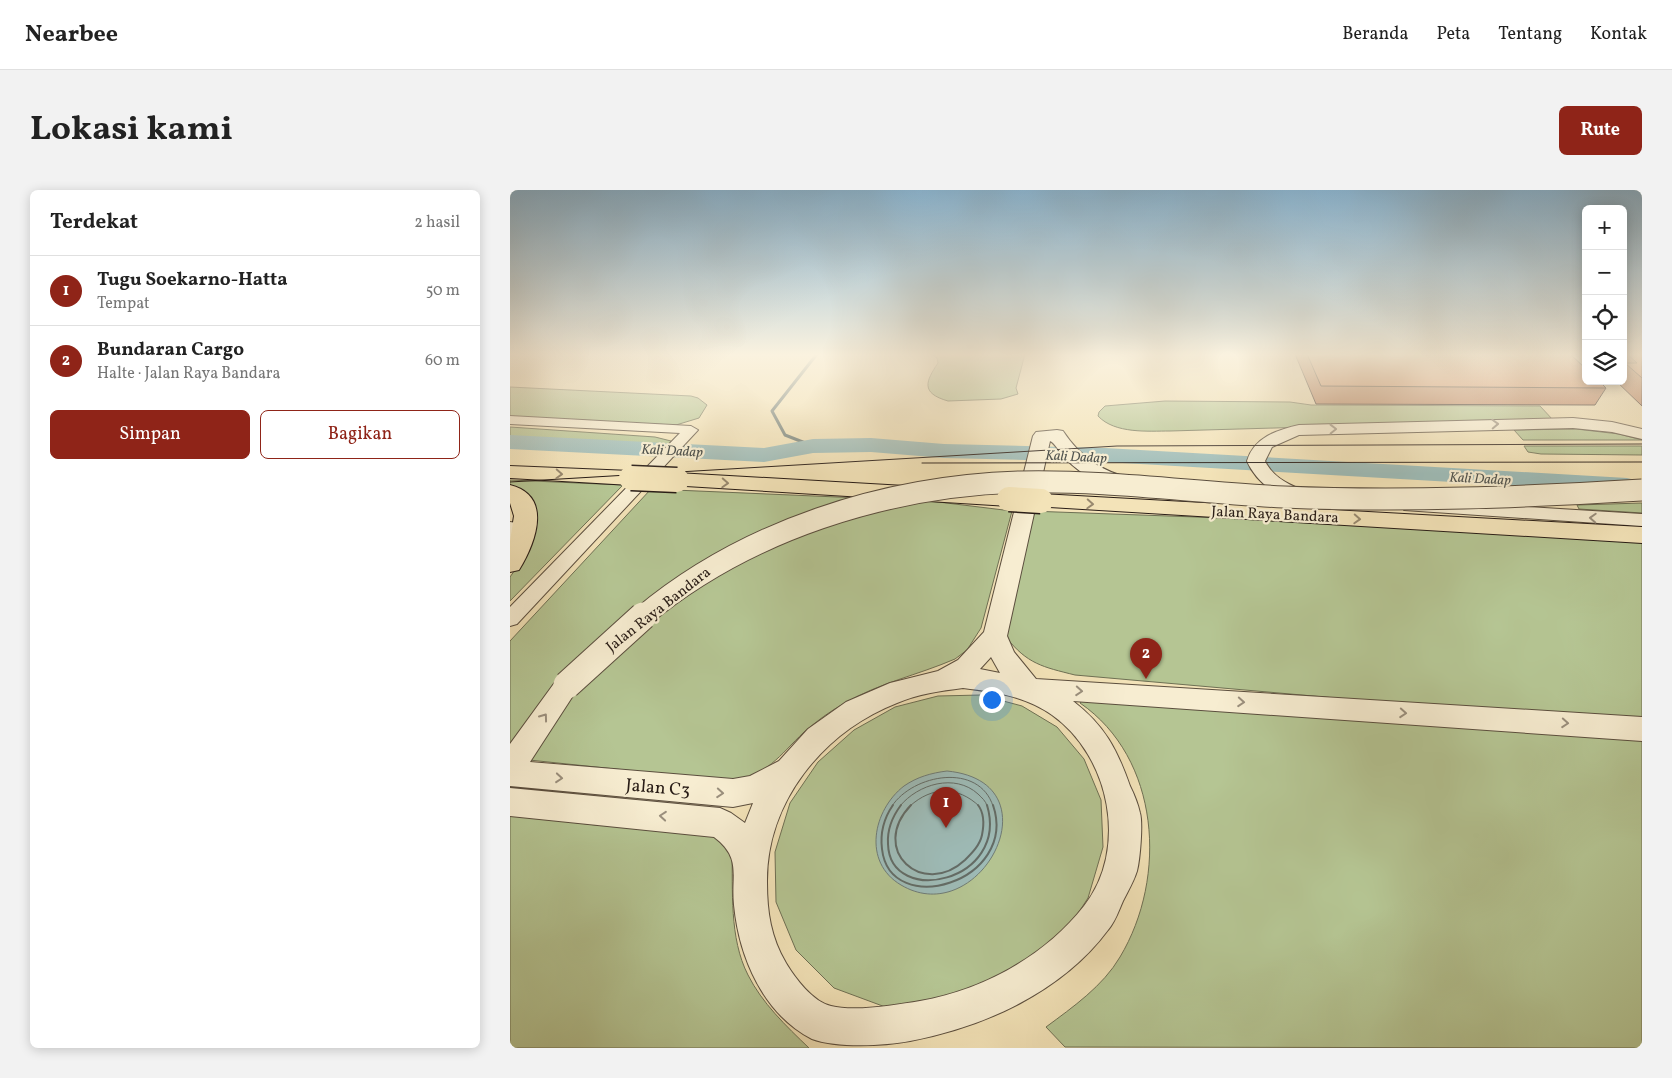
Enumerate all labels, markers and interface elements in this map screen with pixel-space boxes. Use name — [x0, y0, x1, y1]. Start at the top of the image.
text: Nearbee — [25, 18, 118, 52]
text: Beranda — [1342, 22, 1408, 47]
text: Peta — [1436, 22, 1470, 47]
text: Tentang — [1498, 22, 1562, 47]
text: Kontak — [1590, 22, 1647, 47]
text: Lokasi kami — [30, 106, 233, 154]
button: Rute — [1559, 106, 1642, 155]
map controls — [1582, 205, 1627, 385]
button: + — [1582, 205, 1627, 250]
text: Terdekat — [50, 208, 138, 237]
text: 2 hasil — [414, 212, 460, 234]
button: − — [1582, 250, 1627, 295]
text: Tugu Soekarno-Hatta — [97, 267, 288, 293]
text: 1 — [63, 280, 69, 302]
text: 50 m — [426, 280, 460, 302]
text: Tempat — [97, 293, 150, 315]
button: locate — [1582, 295, 1627, 340]
text: Bundaran Cargo — [97, 337, 244, 363]
button: layers — [1582, 340, 1627, 385]
text: 2 — [62, 350, 70, 372]
text: 60 m — [425, 350, 460, 372]
text: Halte · Jalan Raya Bandara — [97, 363, 281, 385]
button: Simpan — [50, 410, 250, 459]
button: Bagikan — [260, 410, 460, 459]
one-way arrow — [1491, 419, 1499, 430]
one-way arrow — [1329, 423, 1337, 434]
water label: Kali Dadap — [641, 440, 704, 463]
water label: Kali Dadap — [1045, 446, 1108, 469]
water label: Kali Dadap — [1449, 468, 1512, 491]
one-way arrow — [555, 469, 563, 480]
one-way arrow — [721, 477, 729, 488]
one-way arrow — [1086, 499, 1094, 510]
street label: Jalan Raya Bandara — [1211, 502, 1339, 529]
one-way arrow — [1589, 512, 1597, 523]
one-way arrow — [1353, 513, 1361, 524]
street label: Jalan Raya Bandara — [602, 563, 716, 658]
pin: 2 — [1130, 638, 1162, 679]
one-way arrow — [1075, 685, 1083, 696]
your location — [979, 687, 1005, 713]
one-way arrow — [1237, 697, 1245, 708]
one-way arrow — [1399, 707, 1407, 718]
one-way arrow — [538, 713, 547, 723]
one-way arrow — [1561, 718, 1569, 729]
one-way arrow — [555, 772, 563, 783]
street label: Jalan C3 — [625, 773, 691, 804]
one-way arrow — [717, 787, 725, 798]
pin: 1 — [930, 787, 962, 828]
one-way arrow — [659, 811, 667, 822]

